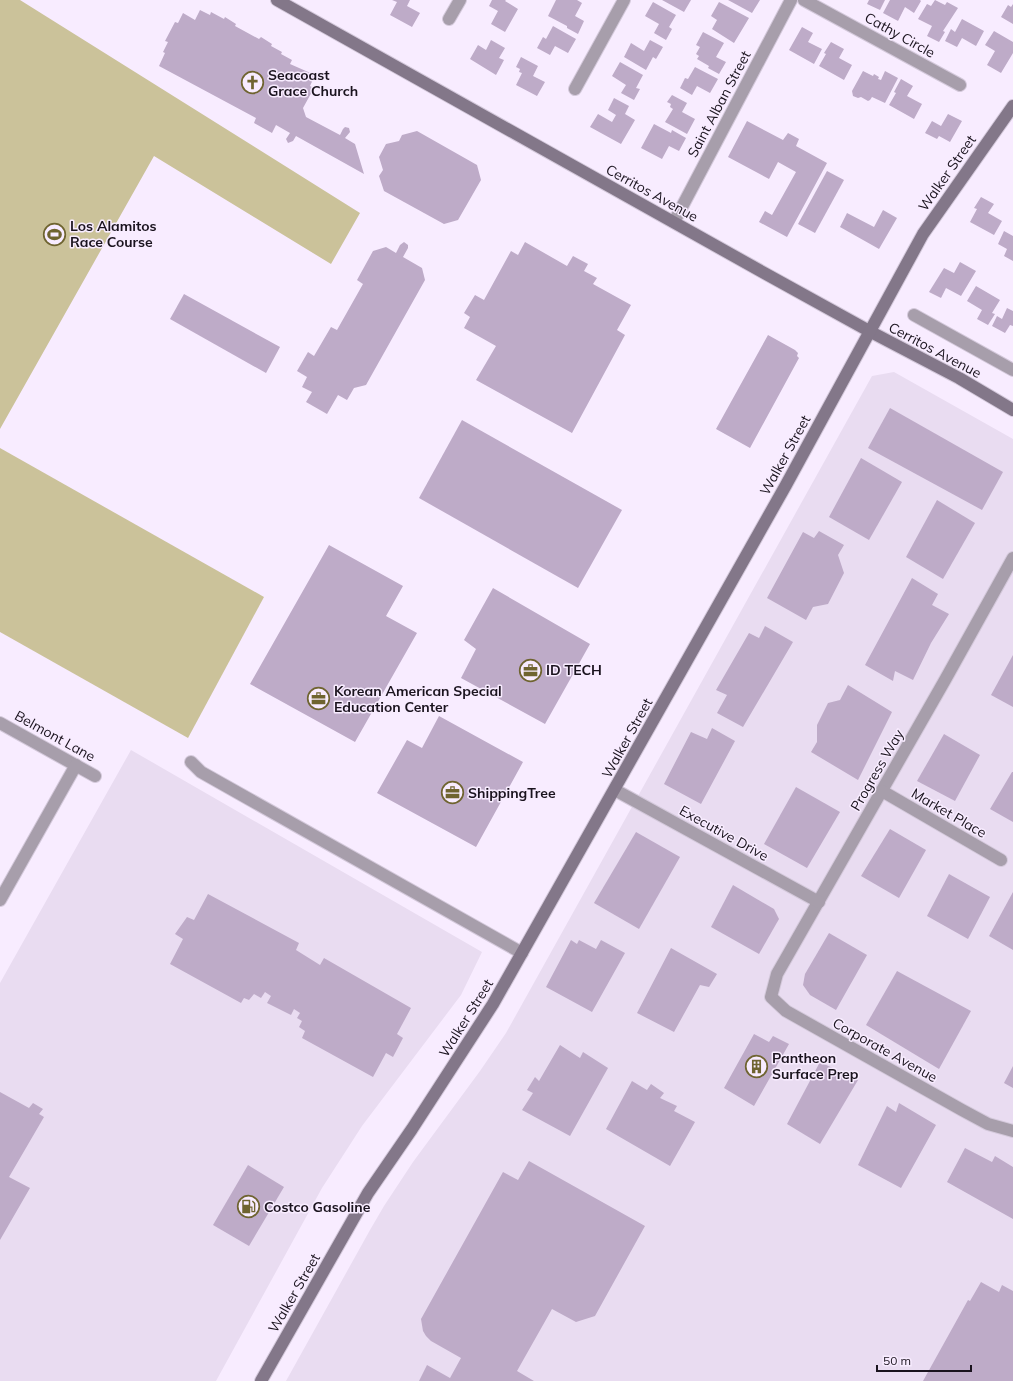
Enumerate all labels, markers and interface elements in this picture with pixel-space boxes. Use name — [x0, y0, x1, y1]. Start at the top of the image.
street label: Cathy Circle — [862, 8, 938, 62]
street label: Saint Alban Street — [683, 48, 755, 160]
place label: Seacoast Grace Church — [268, 66, 358, 100]
church icon: Seacoast Grace Church — [240, 70, 266, 96]
street label: Walker Street — [914, 131, 980, 214]
street label: Cerritos Avenue — [603, 160, 701, 226]
place label: Los Alamitos Race Course — [70, 217, 157, 251]
sports icon: Los Alamitos Race Course — [42, 221, 68, 247]
street label: Cerritos Avenue — [886, 318, 984, 382]
street label: Walker Street — [756, 412, 814, 498]
office icon: ID TECH — [518, 657, 544, 683]
place label: ID TECH — [546, 661, 602, 679]
place label: Korean American Special Education Center — [334, 682, 502, 716]
office icon: Korean American Special Education Center — [305, 686, 331, 712]
street label: Walker Street — [598, 695, 656, 781]
street label: Belmont Lane — [12, 706, 98, 766]
street label: Progress Way — [846, 726, 908, 814]
office icon: ShippingTree — [440, 780, 466, 806]
place label: ShippingTree — [468, 784, 556, 802]
street label: Market Place — [908, 784, 990, 842]
street label: Executive Drive — [676, 801, 772, 865]
street label: Walker Street — [435, 976, 497, 1060]
street label: Corporate Avenue — [830, 1014, 940, 1086]
place label: Pantheon Surface Prep — [772, 1049, 859, 1083]
building icon: Pantheon Surface Prep — [743, 1053, 769, 1079]
fuel station icon: Costco Gasoline — [235, 1194, 261, 1220]
place label: Costco Gasoline — [264, 1198, 371, 1216]
street label: Walker Street — [264, 1250, 324, 1336]
scale bar — [877, 1347, 971, 1373]
text: 50 m — [883, 1353, 911, 1368]

